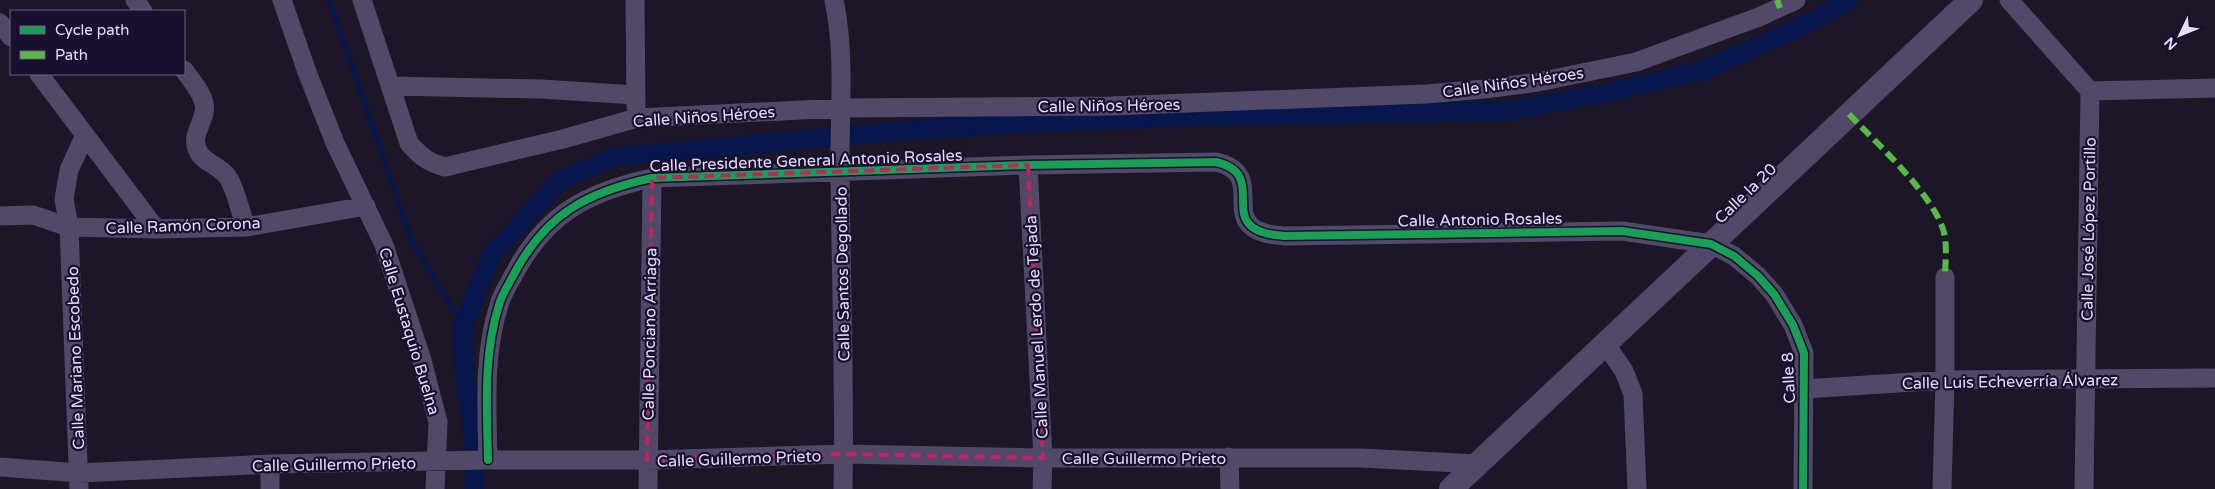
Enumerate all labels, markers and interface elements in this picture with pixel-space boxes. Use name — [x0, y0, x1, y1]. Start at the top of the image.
legend — [10, 10, 185, 75]
north arrow — [2155, 10, 2205, 60]
text: Cycle path — [55, 21, 129, 39]
text: N — [2161, 34, 2181, 53]
text: Path — [55, 46, 88, 64]
street label: Calle Niños Héroes — [1441, 63, 1585, 103]
street label: Calle Niños Héroes — [1038, 95, 1180, 117]
street label: Calle Niños Héroes — [632, 102, 776, 132]
street label: Calle José López Portillo — [2077, 137, 2101, 321]
street label: Calle Presidente General Antonio Rosales — [649, 146, 963, 176]
street label: Calle la 20 — [1711, 159, 1781, 228]
street label: Calle Santos Degollado — [831, 187, 855, 361]
street label: Calle Antonio Rosales — [1398, 209, 1562, 231]
street label: Calle Ramón Corona — [105, 213, 261, 239]
street label: Calle Manuel Lerdo de Tejada — [1021, 215, 1053, 439]
street label: Calle Eustaquio Buelna — [374, 245, 444, 417]
street label: Calle Ponciano Arriaga — [638, 248, 662, 420]
street label: Calle Mariano Escobedo — [63, 266, 89, 450]
street label: Calle 8 — [1778, 352, 1800, 404]
street label: Calle Luis Echeverría Álvarez — [1902, 370, 2118, 394]
street label: Calle Guillermo Prieto — [657, 446, 822, 472]
street label: Calle Guillermo Prieto — [1062, 449, 1226, 469]
street label: Calle Guillermo Prieto — [252, 454, 416, 476]

